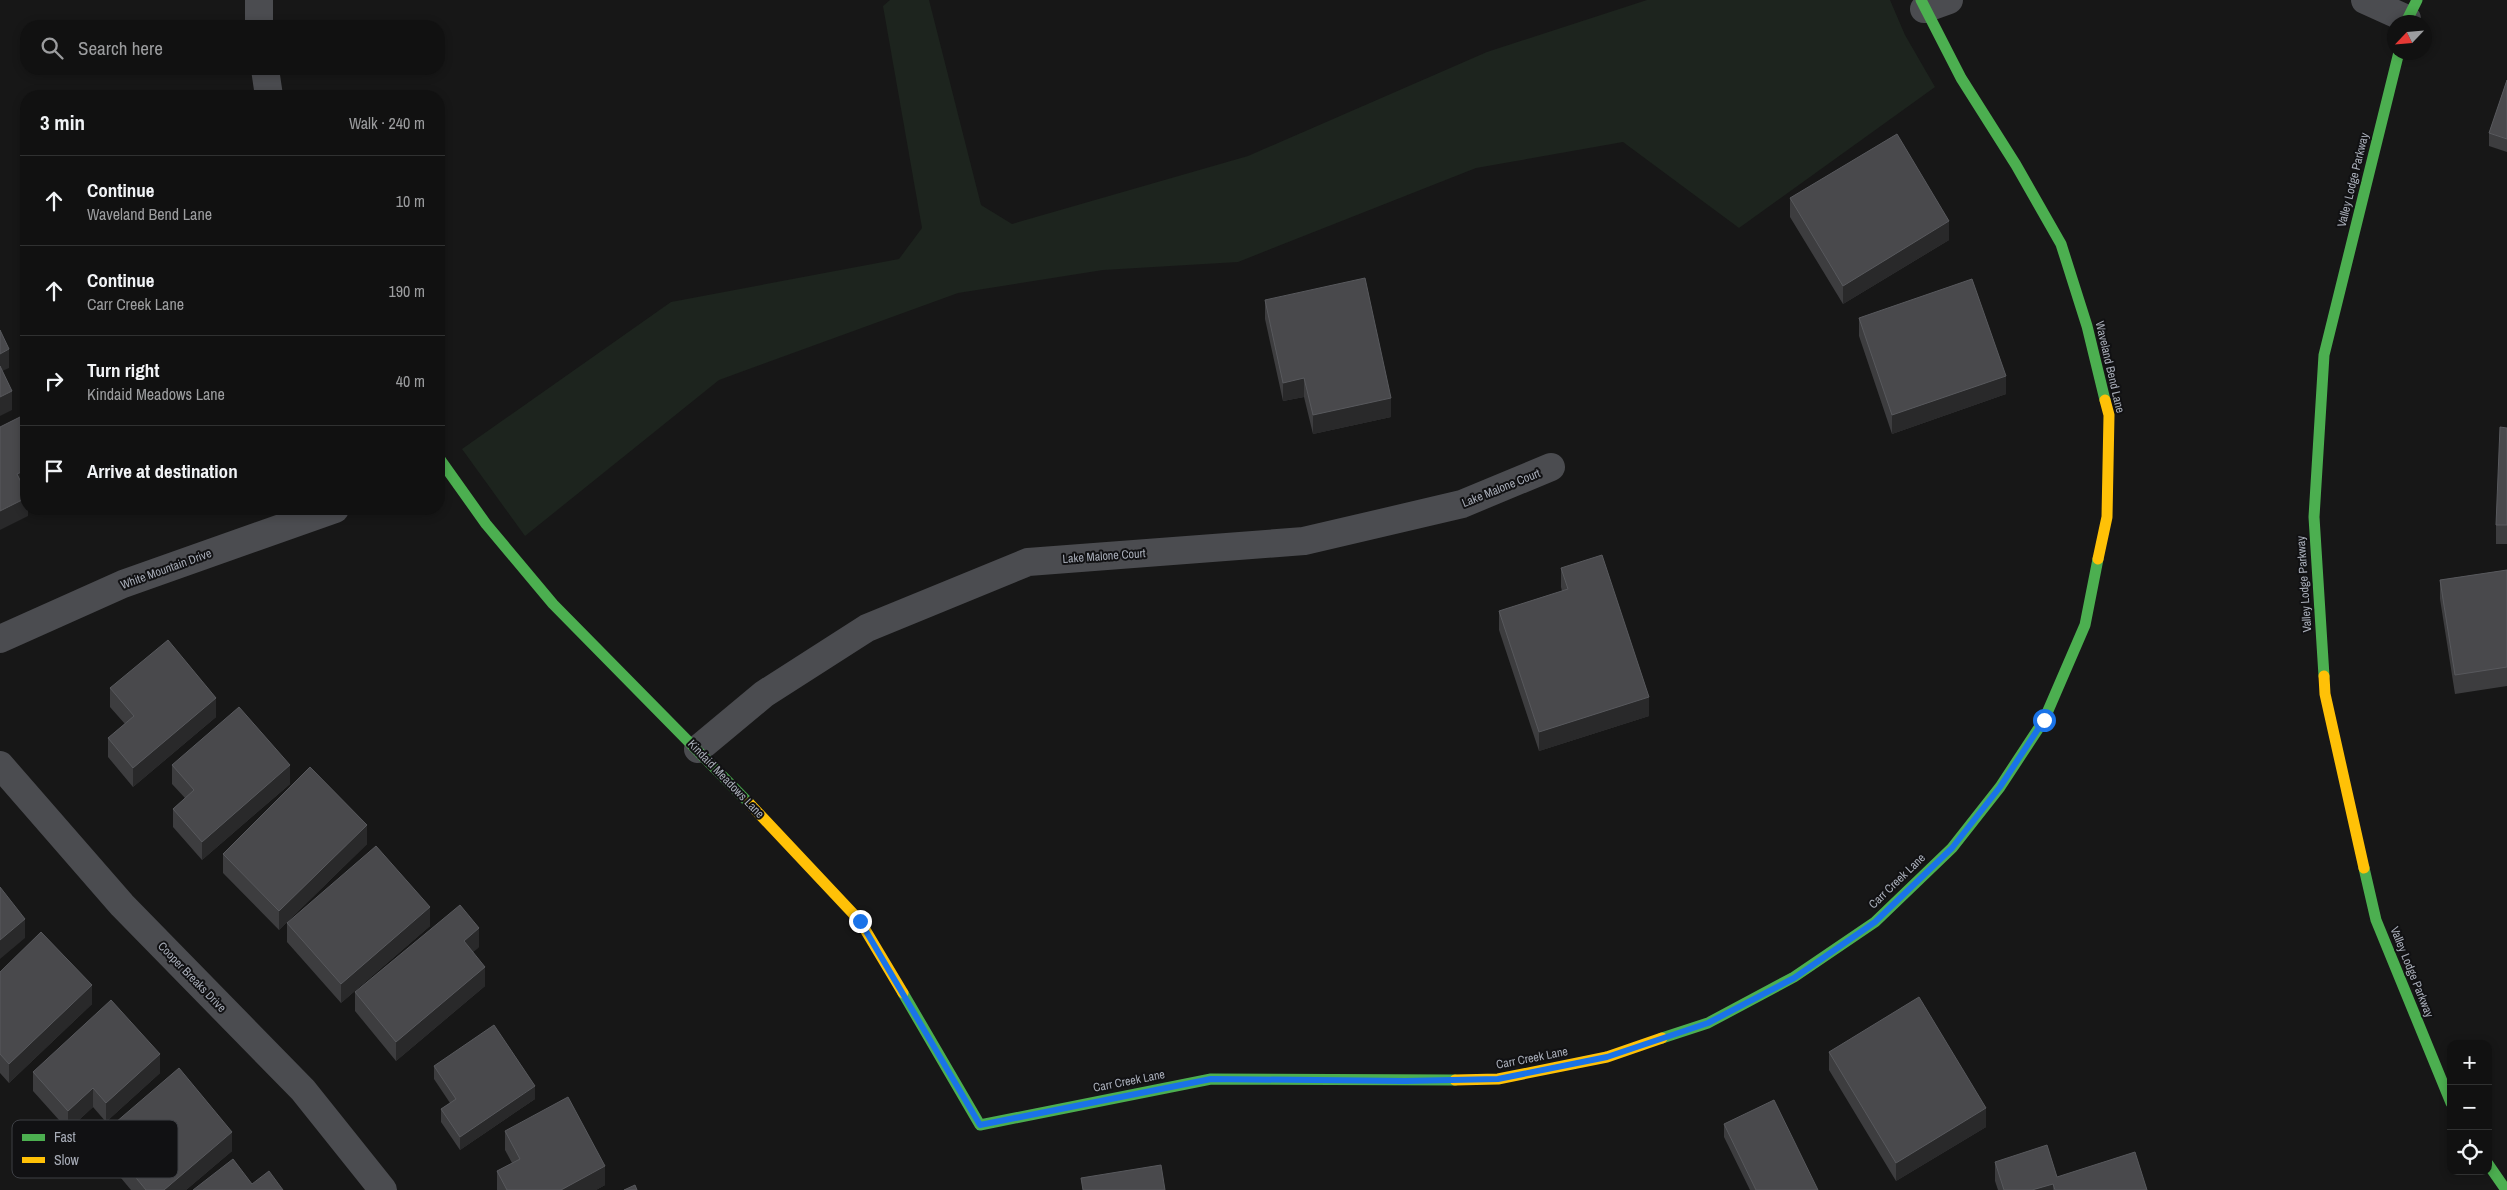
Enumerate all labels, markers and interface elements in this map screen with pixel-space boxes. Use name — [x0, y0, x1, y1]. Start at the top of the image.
north arrow — [2387, 15, 2432, 60]
search box — [20, 20, 445, 75]
icon: search — [38, 34, 66, 62]
text: Search here — [78, 35, 163, 61]
text: 3 min — [40, 108, 85, 137]
text: Walk · 240 m — [349, 112, 425, 134]
street label: Valley Lodge Parkway — [2334, 131, 2372, 229]
text: Continue — [87, 177, 155, 203]
icon: ahead — [40, 187, 68, 215]
text: 10 m — [396, 190, 425, 212]
text: Waveland Bend Lane — [87, 203, 212, 225]
text: Continue — [87, 267, 155, 293]
icon: ahead — [40, 277, 68, 305]
text: 190 m — [389, 280, 425, 302]
text: Carr Creek Lane — [87, 293, 184, 315]
street label: Waveland Bend Lane — [2092, 320, 2128, 414]
text: Turn right — [87, 357, 159, 383]
icon: right — [40, 367, 68, 395]
text: 40 m — [396, 370, 425, 392]
text: Kindaid Meadows Lane — [87, 383, 225, 405]
icon: arrive — [40, 457, 68, 485]
text: Arrive at destination — [87, 458, 238, 484]
street label: Lake Malone Court — [1459, 465, 1543, 511]
street label: Valley Lodge Parkway — [2293, 535, 2315, 633]
street label: White Mountain Drive — [118, 545, 214, 593]
street label: Lake Malone Court — [1062, 545, 1146, 567]
route start — [2033, 709, 2056, 732]
street label: Kindaid Meadows Lane — [684, 736, 768, 822]
street label: Carr Creek Lane — [1865, 850, 1929, 912]
route end — [849, 910, 872, 933]
street label: Valley Lodge Parkway — [2386, 924, 2438, 1020]
street label: Cooper Breaks Drive — [154, 938, 230, 1016]
map controls — [2447, 1040, 2492, 1175]
button: + — [2447, 1040, 2492, 1085]
street label: Carr Creek Lane — [1495, 1043, 1569, 1073]
street label: Carr Creek Lane — [1092, 1066, 1166, 1096]
button: − — [2447, 1085, 2492, 1130]
legend — [12, 1120, 178, 1178]
text: Fast — [54, 1128, 76, 1146]
button: locate — [2447, 1130, 2492, 1175]
text: Slow — [54, 1151, 80, 1169]

